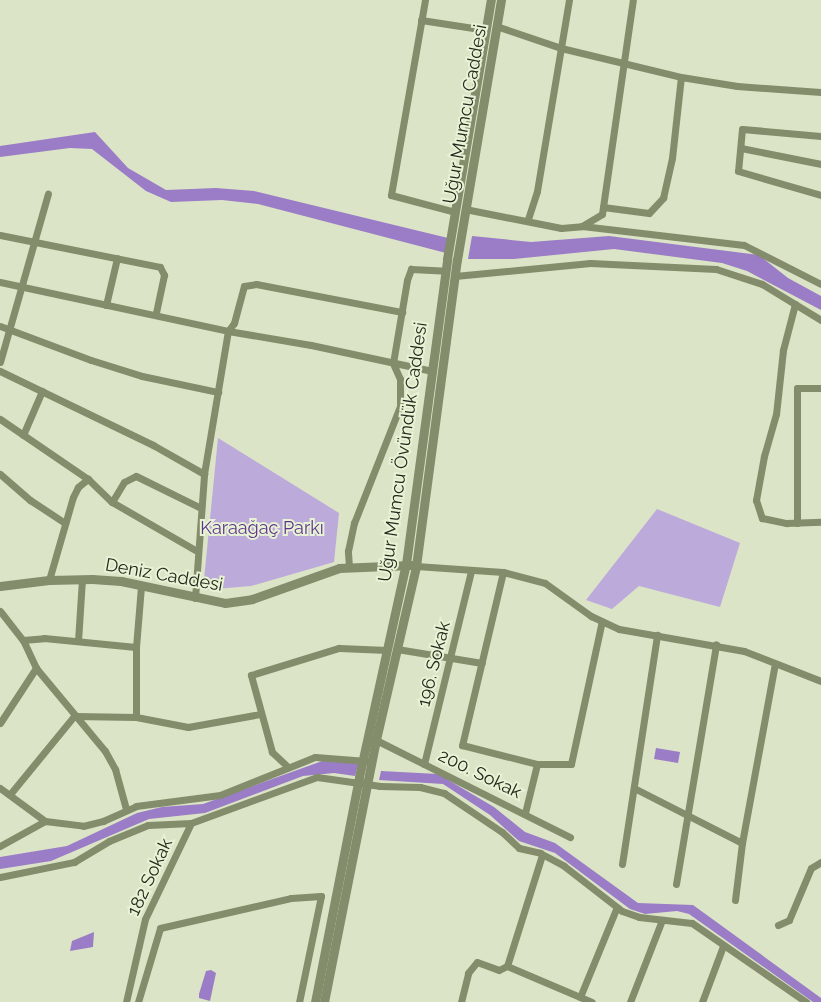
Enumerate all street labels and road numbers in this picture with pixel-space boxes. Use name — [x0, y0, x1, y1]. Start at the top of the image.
street label: Uğur Mumcu Caddesi — [439, 22, 491, 206]
street label: Uğur Mumcu Övündük Caddesi — [374, 321, 432, 583]
street label: Deniz Caddesi — [104, 554, 224, 596]
street label: 196. Sokak — [413, 619, 455, 709]
street label: 200. Sokak — [435, 745, 525, 803]
street label: 182 Sokak — [123, 835, 177, 919]

